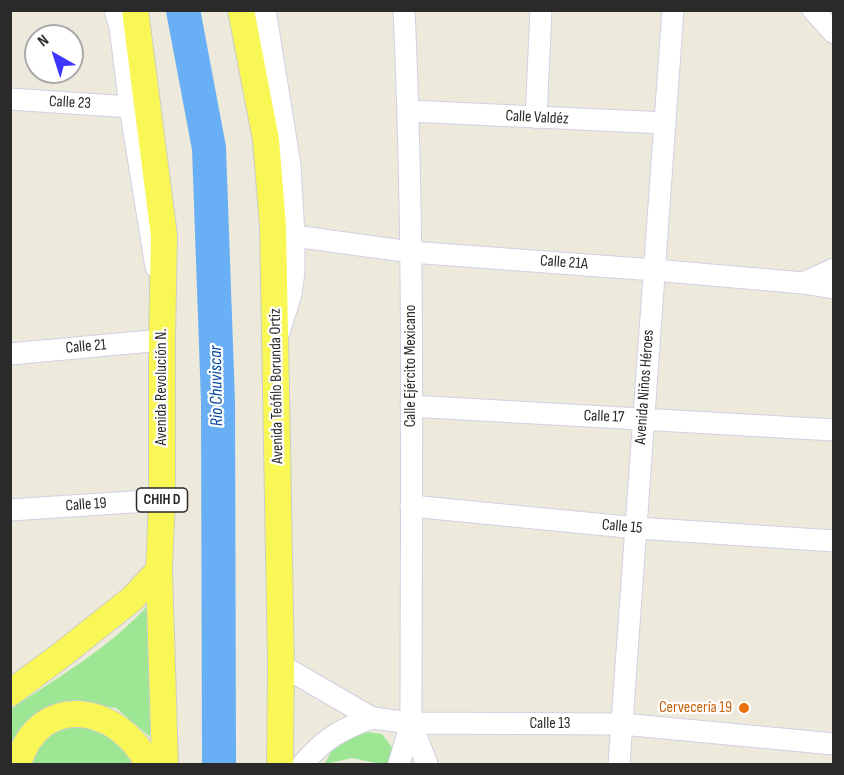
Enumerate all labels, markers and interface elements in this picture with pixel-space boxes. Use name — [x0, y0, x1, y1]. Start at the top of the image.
north arrow — [24, 24, 84, 84]
text: N — [34, 31, 53, 51]
street label: Calle 23 — [49, 92, 91, 114]
street label: Calle Valdéz — [505, 107, 569, 129]
street label: Calle 21A — [539, 252, 589, 274]
street label: Calle Ejército Mexicano — [401, 305, 421, 427]
street label: Avenida Teófilo Borunda Ortiz — [266, 308, 288, 464]
street label: Avenida Revolución N. — [152, 329, 172, 445]
street label: Avenida Niños Héroes — [631, 329, 659, 445]
street label: Calle 21 — [65, 336, 107, 358]
water label: Rio Chuviscar — [205, 345, 229, 427]
street label: Calle 17 — [583, 407, 625, 427]
road number: CHIH D — [136, 488, 188, 512]
street label: Calle 19 — [65, 494, 107, 516]
street label: Calle 15 — [601, 516, 643, 538]
place label: Cervecería 19 — [659, 698, 732, 718]
marker: Cervecería 19 — [737, 701, 751, 715]
street label: Calle 13 — [530, 714, 570, 734]

